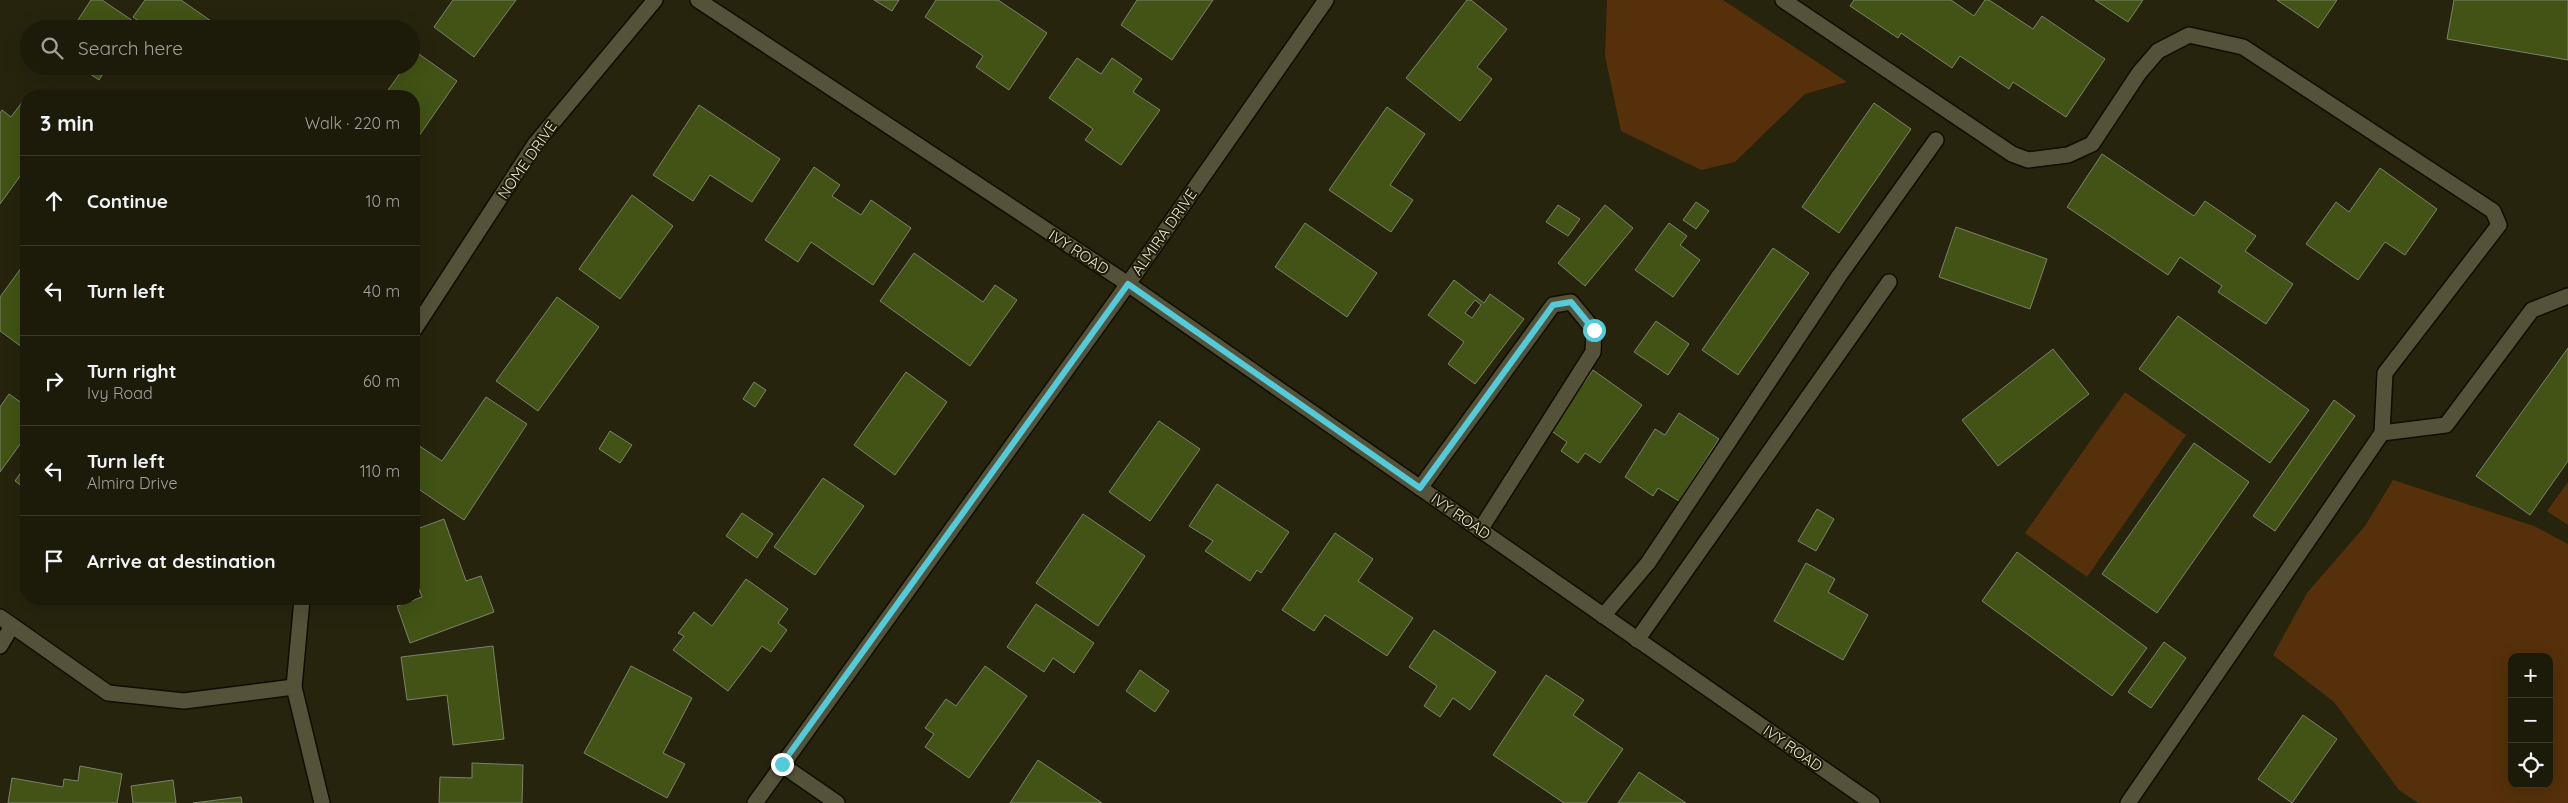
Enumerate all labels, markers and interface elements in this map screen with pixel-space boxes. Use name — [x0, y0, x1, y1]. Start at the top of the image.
search box — [20, 20, 420, 75]
icon: search — [38, 34, 66, 62]
text: Search here — [78, 36, 183, 60]
text: 3 min — [40, 110, 94, 136]
text: Walk · 220 m — [305, 113, 400, 133]
street label: NOME DRIVE — [493, 117, 561, 203]
street label: ALMIRA DRIVE — [1127, 185, 1201, 279]
icon: ahead — [40, 187, 68, 215]
text: Continue — [87, 189, 168, 213]
text: 10 m — [366, 191, 400, 211]
street label: IVY ROAD — [1045, 226, 1113, 279]
icon: left — [40, 277, 68, 305]
text: Turn left — [87, 279, 165, 303]
text: 40 m — [363, 281, 400, 301]
route start — [1583, 319, 1606, 342]
text: Turn right — [87, 359, 176, 383]
icon: right — [40, 367, 68, 395]
text: 60 m — [363, 371, 400, 391]
text: Ivy Road — [87, 383, 153, 403]
text: Turn left — [87, 449, 165, 473]
icon: left — [40, 457, 68, 485]
text: 110 m — [360, 461, 400, 481]
text: Almira Drive — [87, 473, 178, 493]
street label: IVY ROAD — [1428, 489, 1494, 543]
icon: arrive — [40, 547, 68, 575]
text: Arrive at destination — [87, 549, 276, 573]
map controls — [2508, 653, 2553, 788]
button: + — [2508, 653, 2553, 698]
button: − — [2508, 698, 2553, 743]
street label: IVY ROAD — [1760, 721, 1826, 775]
button: locate — [2508, 743, 2553, 788]
route end — [771, 753, 794, 776]

